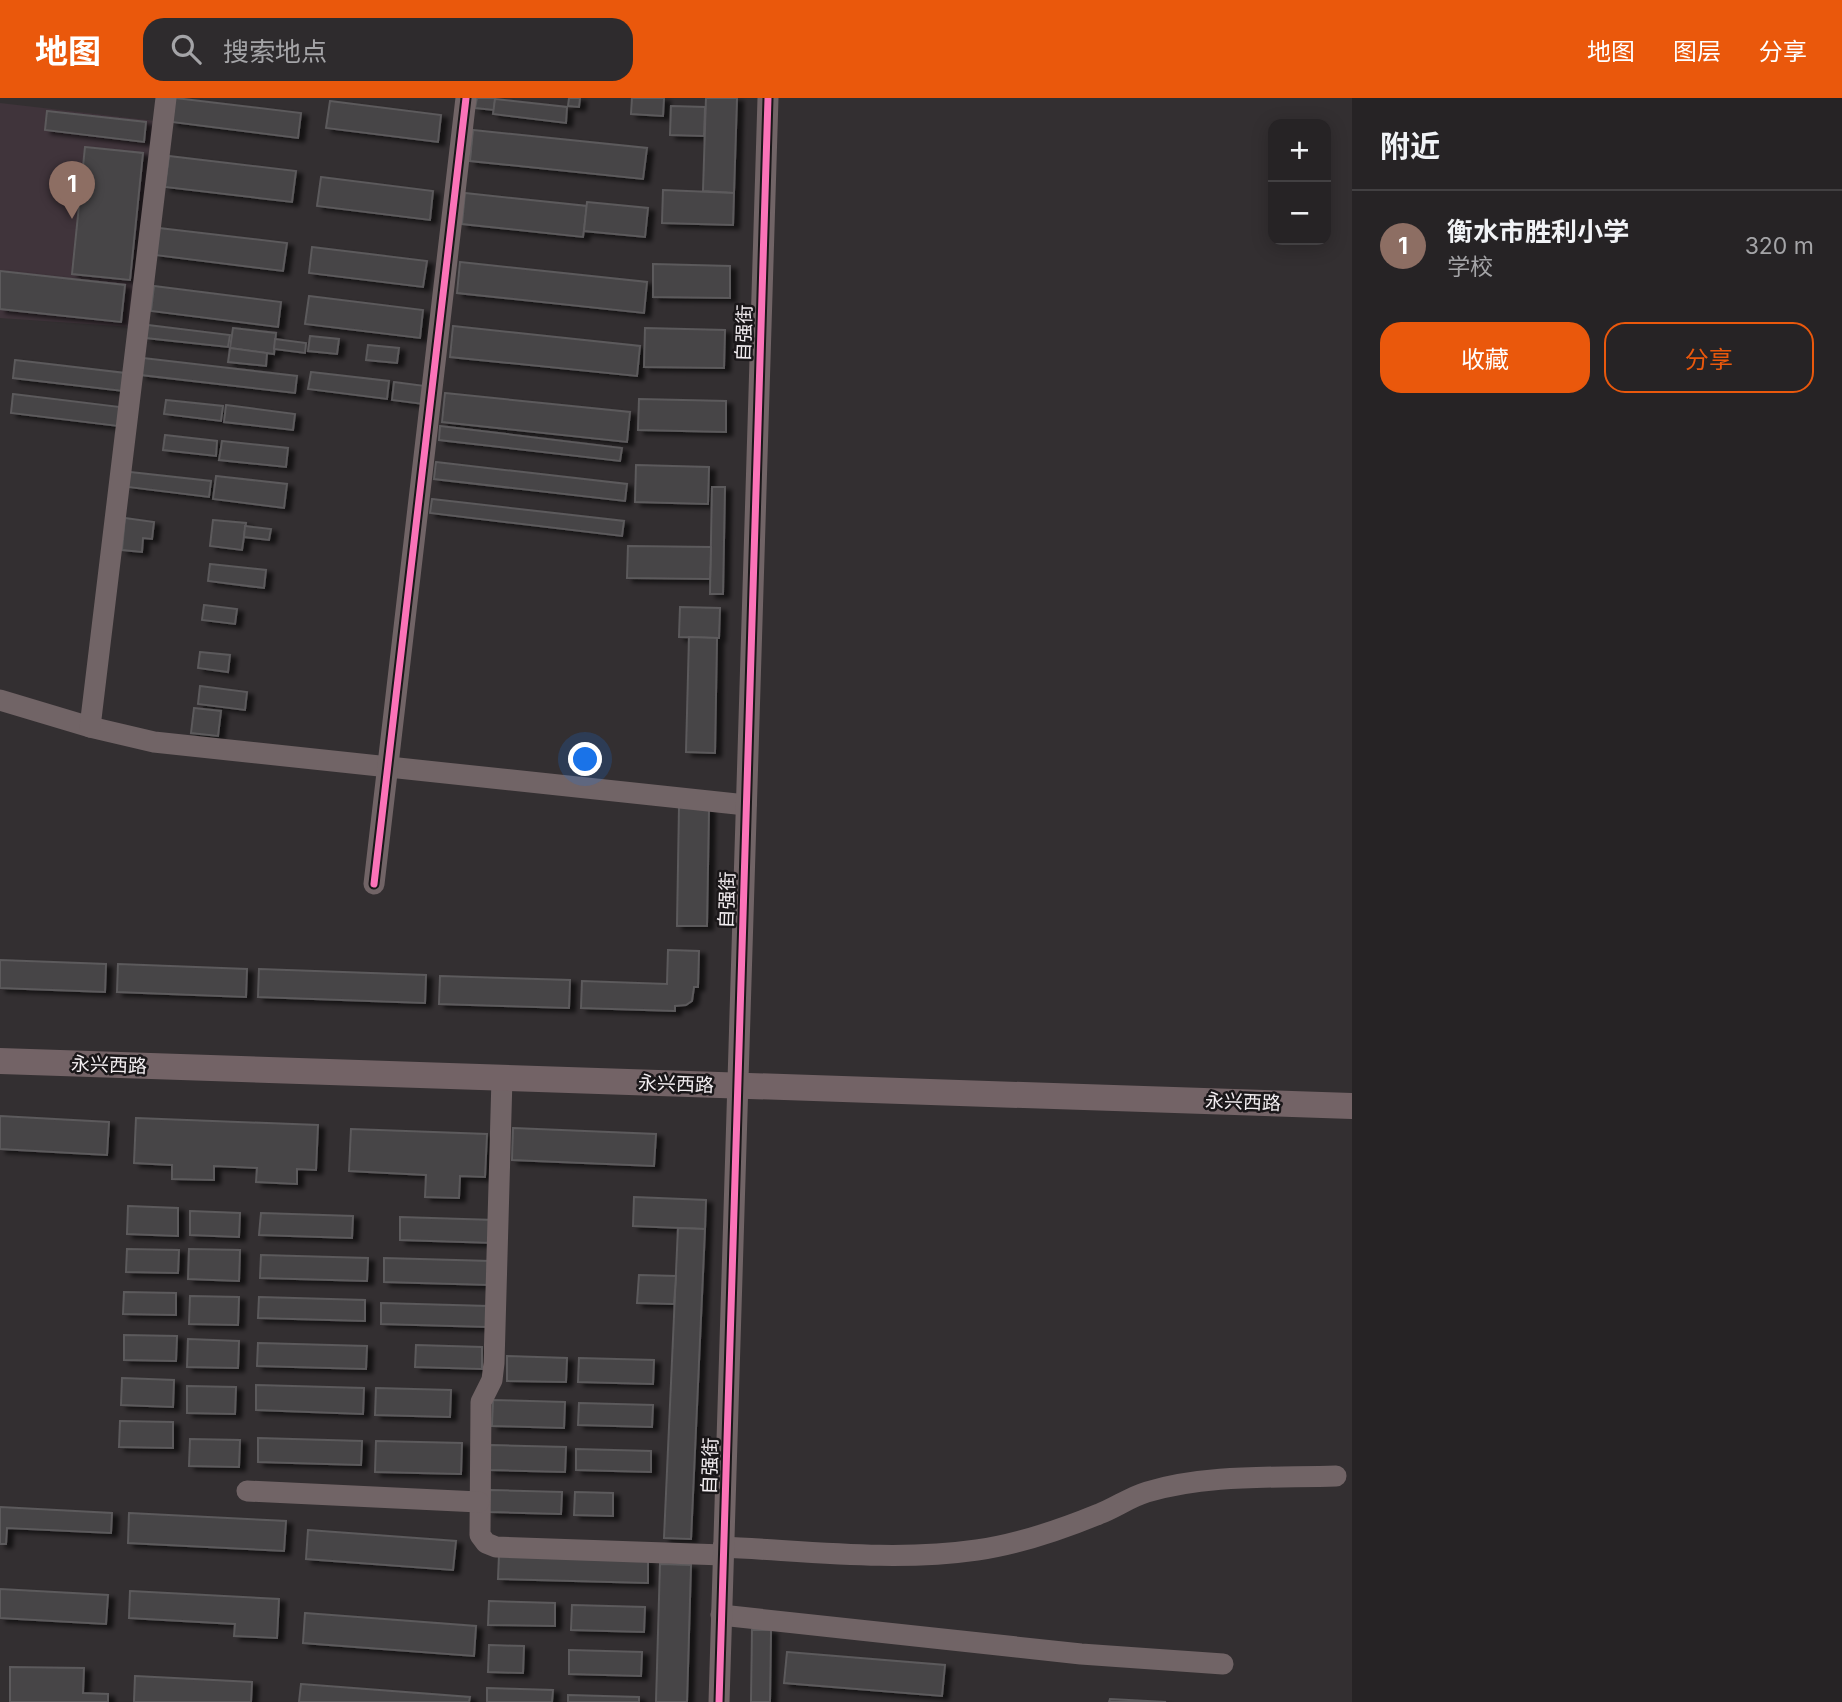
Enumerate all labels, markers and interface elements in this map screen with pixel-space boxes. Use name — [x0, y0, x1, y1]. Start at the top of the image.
search box — [143, 18, 633, 81]
icon: search — [167, 30, 205, 68]
text: 地图 — [35, 31, 101, 71]
text: 搜索地点 — [223, 36, 327, 67]
text: 地图 — [1587, 37, 1635, 66]
text: 图层 — [1673, 37, 1721, 66]
text: 分享 — [1759, 37, 1807, 66]
map controls — [1268, 119, 1331, 245]
button: + — [1268, 119, 1331, 182]
text: 附近 — [1380, 128, 1440, 164]
pin: 1 — [49, 161, 95, 219]
button: − — [1268, 182, 1331, 245]
text: 衡水市胜利小学 — [1447, 216, 1629, 247]
text: 1 — [1398, 232, 1408, 260]
text: 320 m — [1745, 232, 1814, 260]
text: 学校 — [1447, 253, 1493, 281]
street label: 自强街 — [732, 304, 756, 362]
button: 收藏 — [1380, 322, 1590, 393]
button: 分享 — [1604, 322, 1814, 393]
your location — [568, 742, 602, 776]
street label: 自强街 — [715, 871, 739, 929]
street label: 永兴西路 — [71, 1052, 147, 1078]
street label: 永兴西路 — [638, 1071, 714, 1097]
street label: 永兴西路 — [1205, 1089, 1281, 1115]
street label: 自强街 — [698, 1437, 722, 1495]

